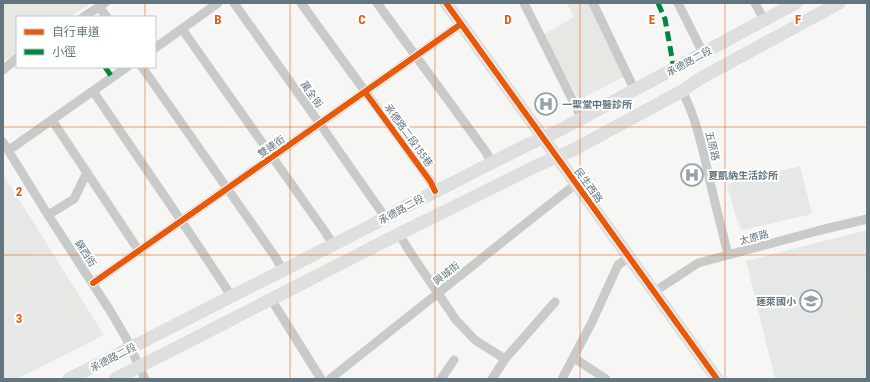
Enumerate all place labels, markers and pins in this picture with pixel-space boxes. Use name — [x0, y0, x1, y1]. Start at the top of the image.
hospital icon: 一聖堂中醫診所 — [533, 91, 559, 117]
place label: 一聖堂中醫診所 — [562, 99, 632, 110]
hospital icon: 夏凱納生活診所 — [679, 162, 705, 188]
place label: 夏凱納生活診所 — [708, 170, 778, 181]
school or university icon: 蓬萊國小 — [798, 288, 824, 314]
place label: 蓬萊國小 — [756, 296, 797, 307]

